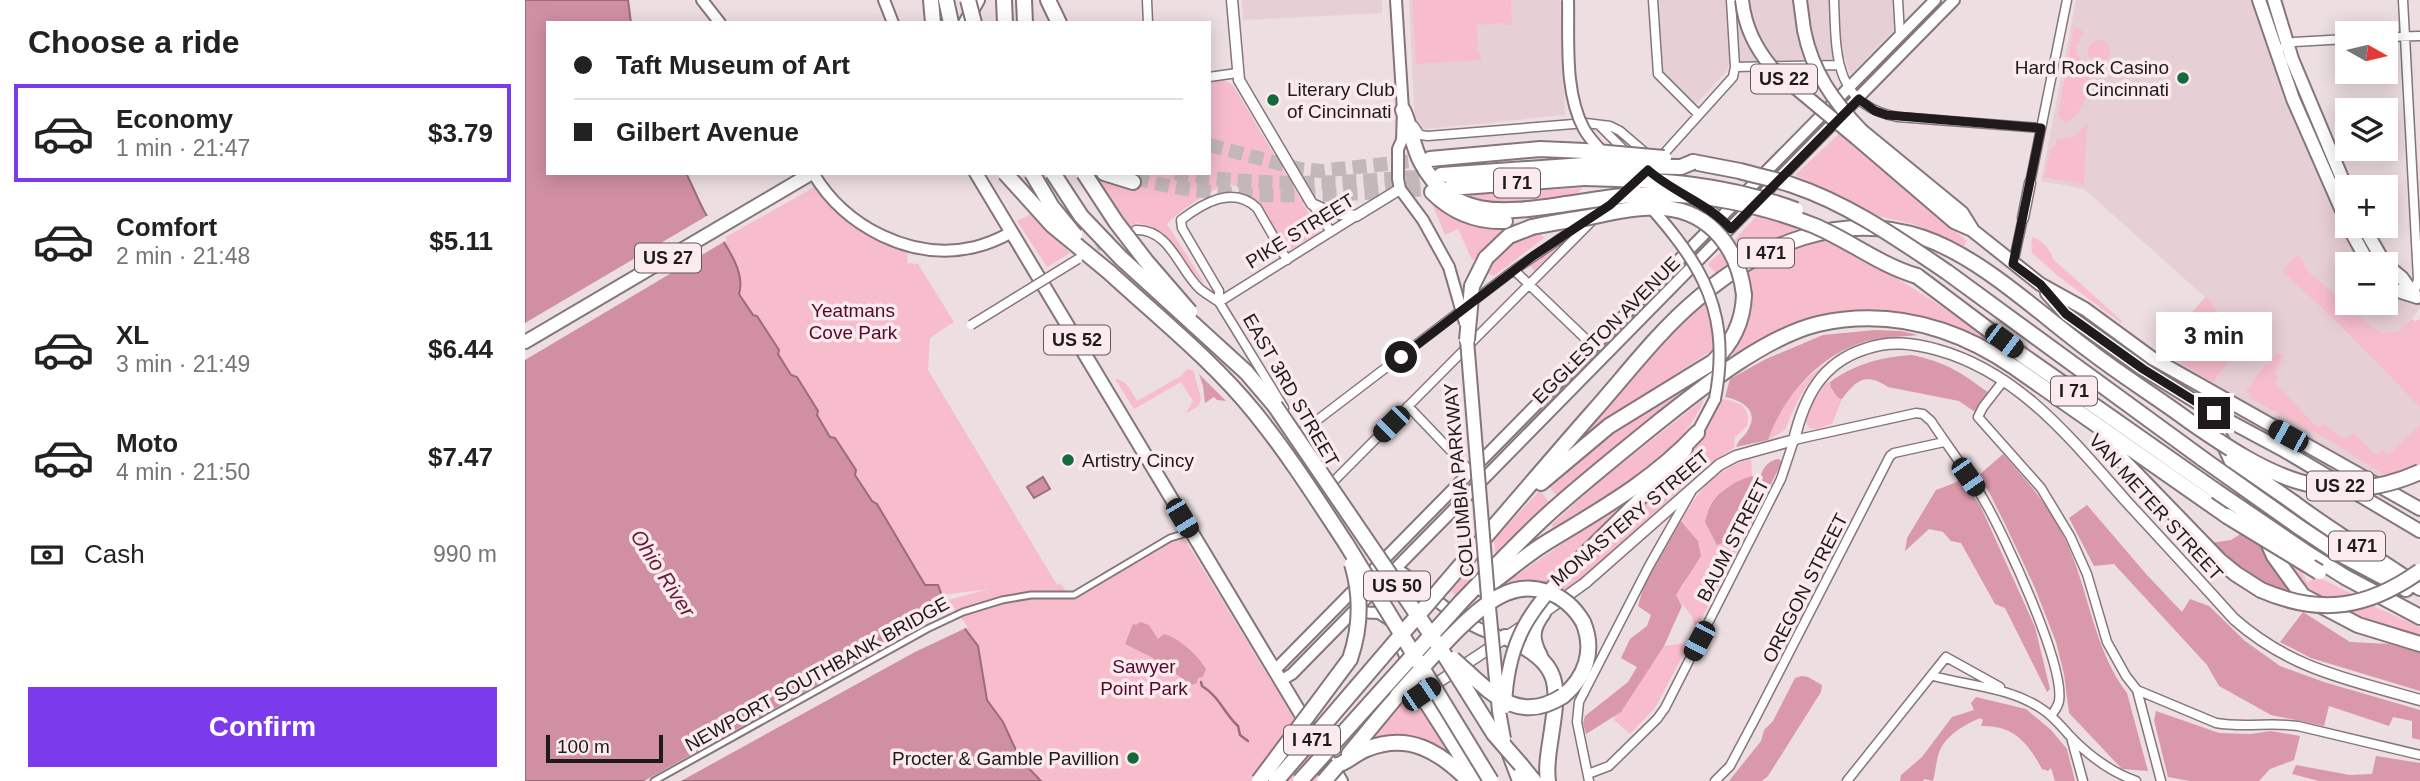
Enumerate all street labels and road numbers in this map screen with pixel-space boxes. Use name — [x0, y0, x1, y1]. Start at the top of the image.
road number: US 22 — [1751, 64, 1817, 94]
road number: I 71 — [1494, 168, 1540, 198]
street label: PIKE STREET — [1242, 189, 1358, 273]
road number: I 471 — [1738, 239, 1794, 268]
road number: US 27 — [635, 244, 701, 272]
street label: EGGLESTON AVENUE — [1528, 252, 1684, 408]
street label: EAST 3RD STREET — [1239, 310, 1343, 470]
road number: US 52 — [1044, 326, 1110, 354]
road number: I 71 — [2051, 376, 2097, 405]
street label: COLUMBIA PARKWAY — [1440, 382, 1478, 578]
street label: VAN METER STREET — [2085, 429, 2228, 585]
street label: MONASTERY STREET — [1547, 445, 1714, 590]
road number: US 22 — [2307, 472, 2373, 500]
street label: BAUM STREET — [1693, 475, 1773, 605]
street label: OREGON STREET — [1758, 510, 1852, 666]
road number: I 471 — [2329, 532, 2385, 560]
road number: US 50 — [1364, 572, 1430, 600]
street label: NEWPORT SOUTHBANK BRIDGE — [682, 593, 952, 755]
road number: I 471 — [1284, 726, 1340, 754]

